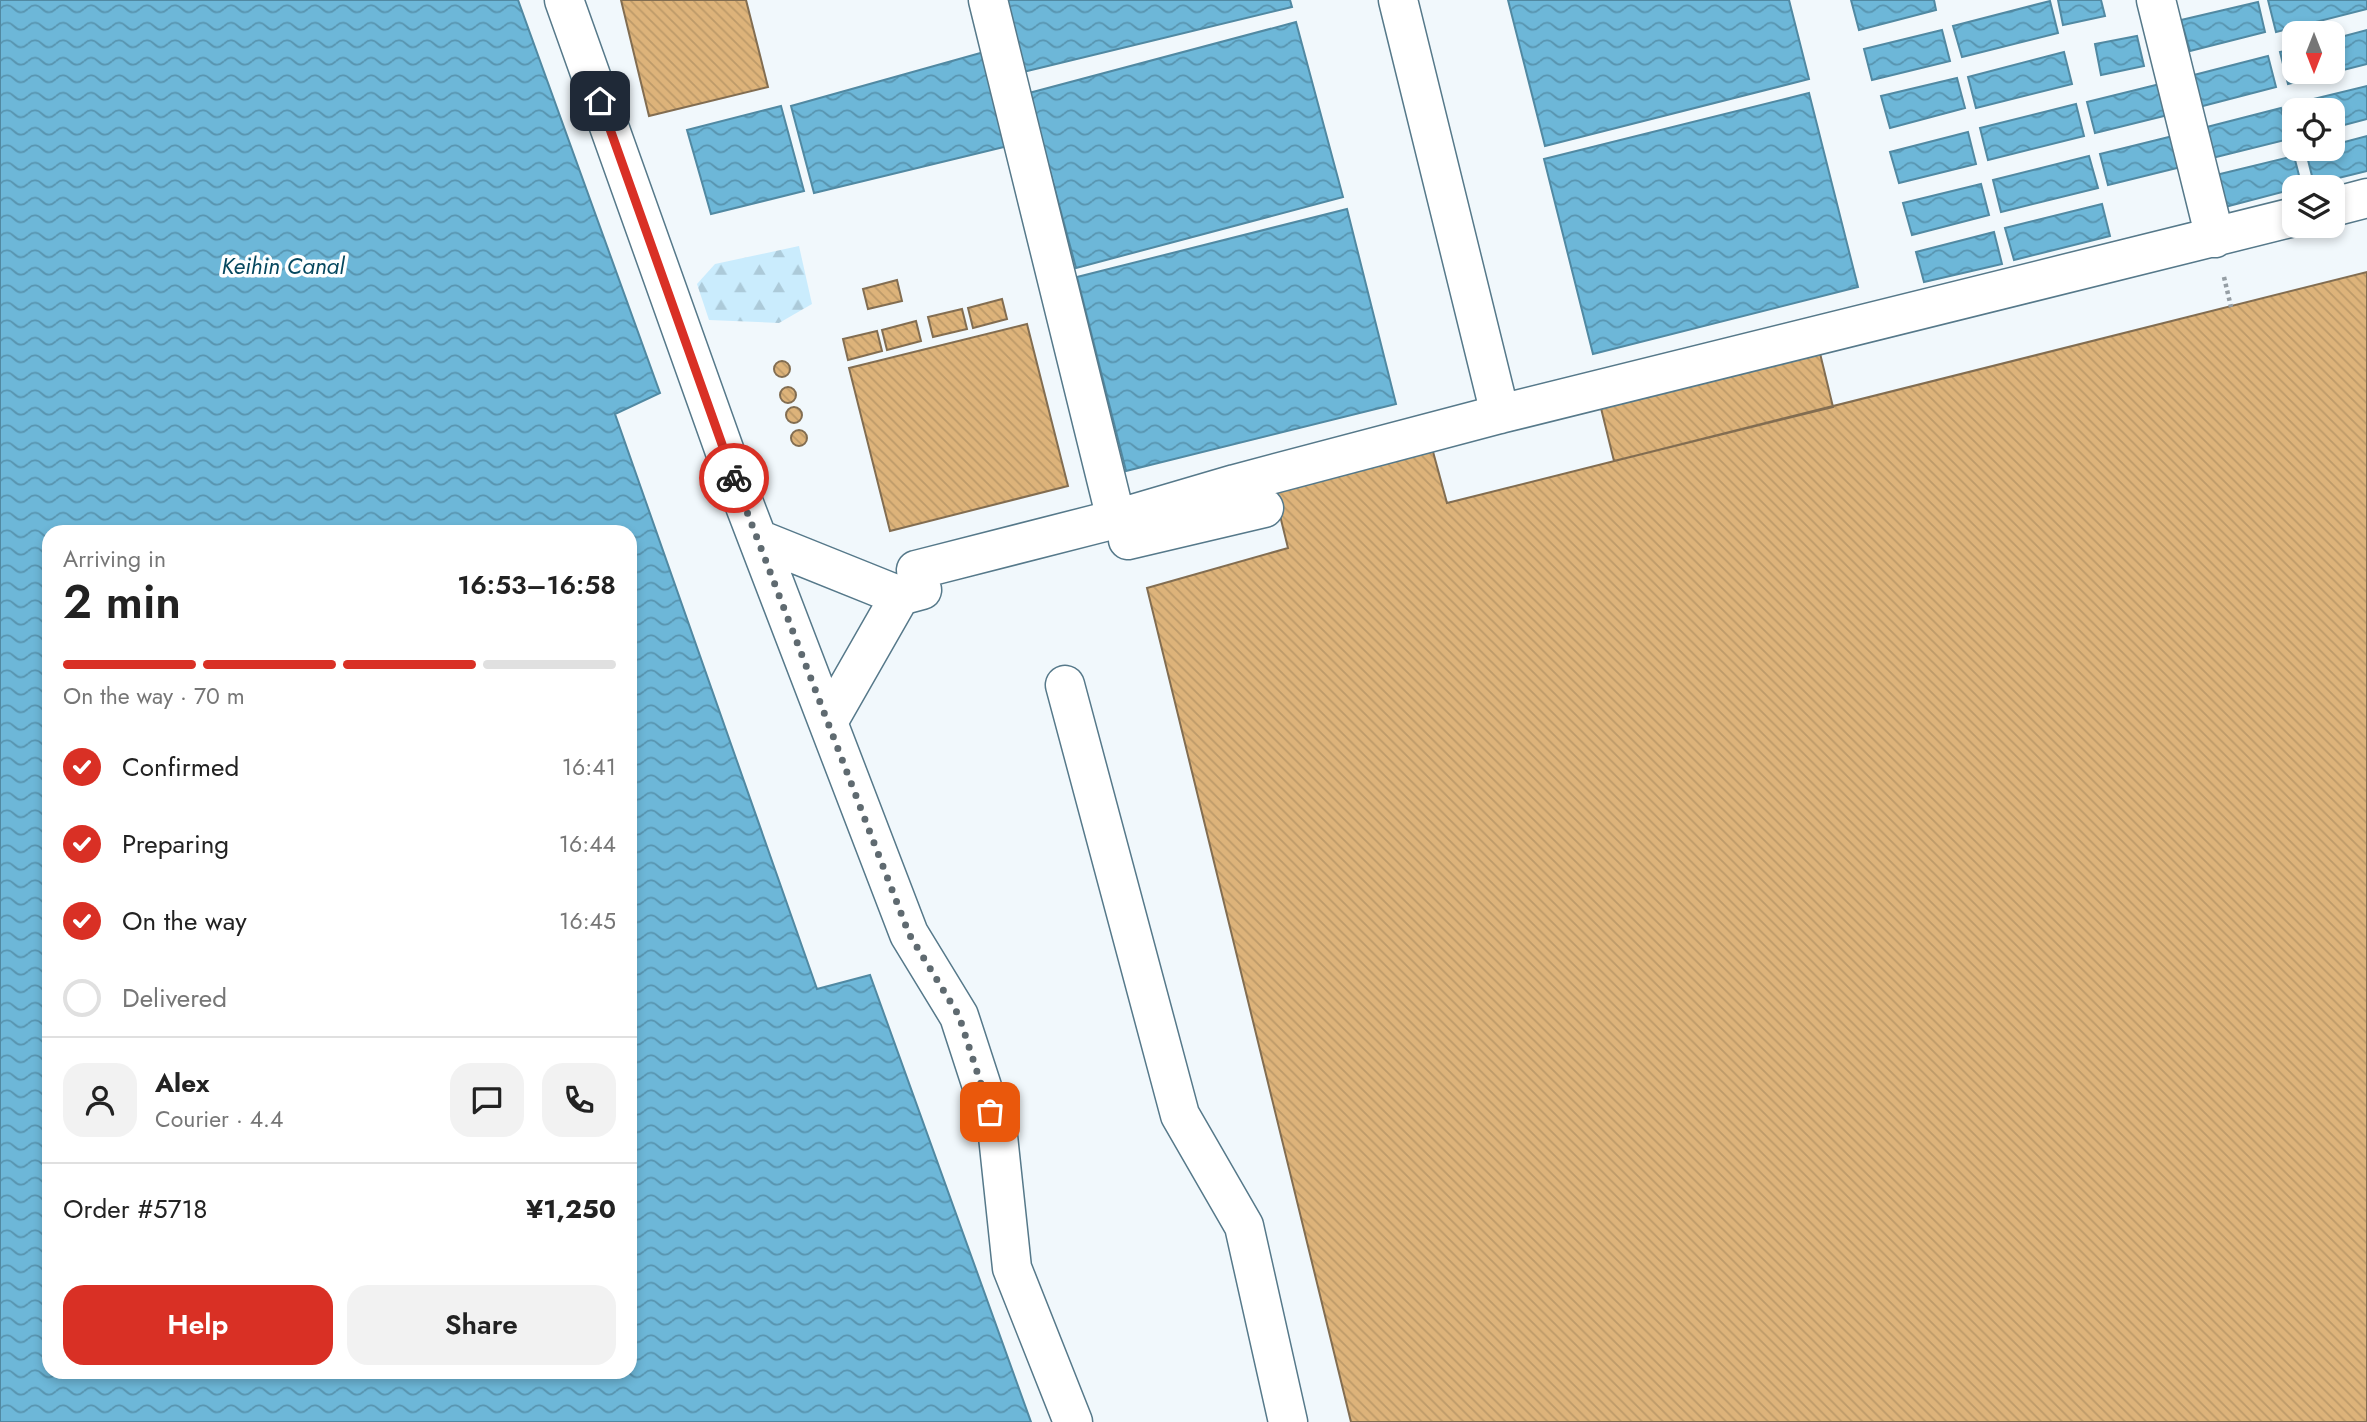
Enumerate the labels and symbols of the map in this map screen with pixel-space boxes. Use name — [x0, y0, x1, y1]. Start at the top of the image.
north arrow — [2282, 21, 2345, 84]
pin — [570, 71, 630, 131]
water label: Keihin Canal — [222, 249, 345, 283]
courier — [699, 443, 769, 513]
pin — [960, 1082, 1020, 1142]

